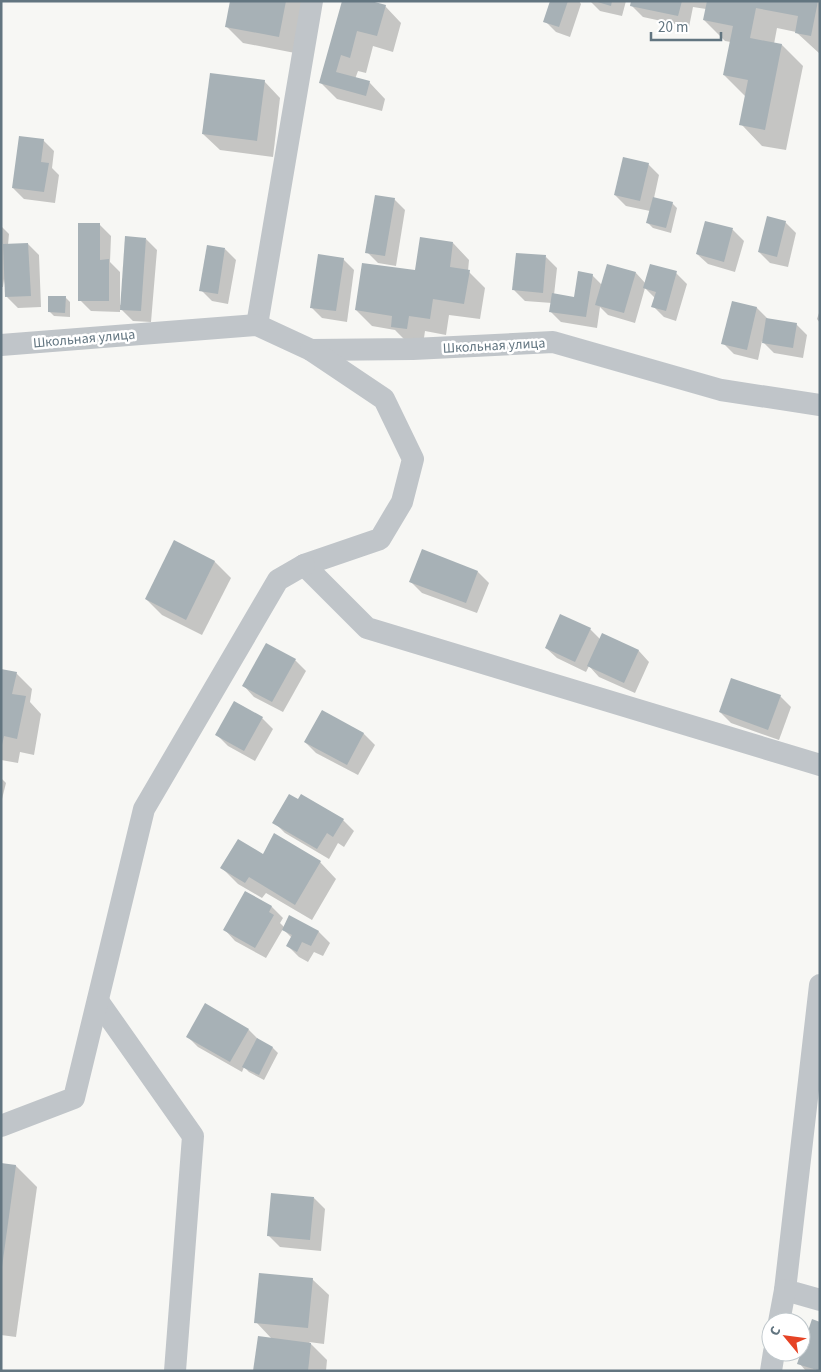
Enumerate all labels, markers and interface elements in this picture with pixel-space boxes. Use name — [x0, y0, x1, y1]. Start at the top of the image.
scale bar — [651, 10, 721, 42]
text: 20 m — [658, 17, 688, 38]
street label: Школьная улица — [32, 325, 136, 353]
street label: Школьная улица — [442, 333, 546, 359]
north arrow — [761, 1312, 811, 1362]
text: С — [765, 1323, 786, 1340]

